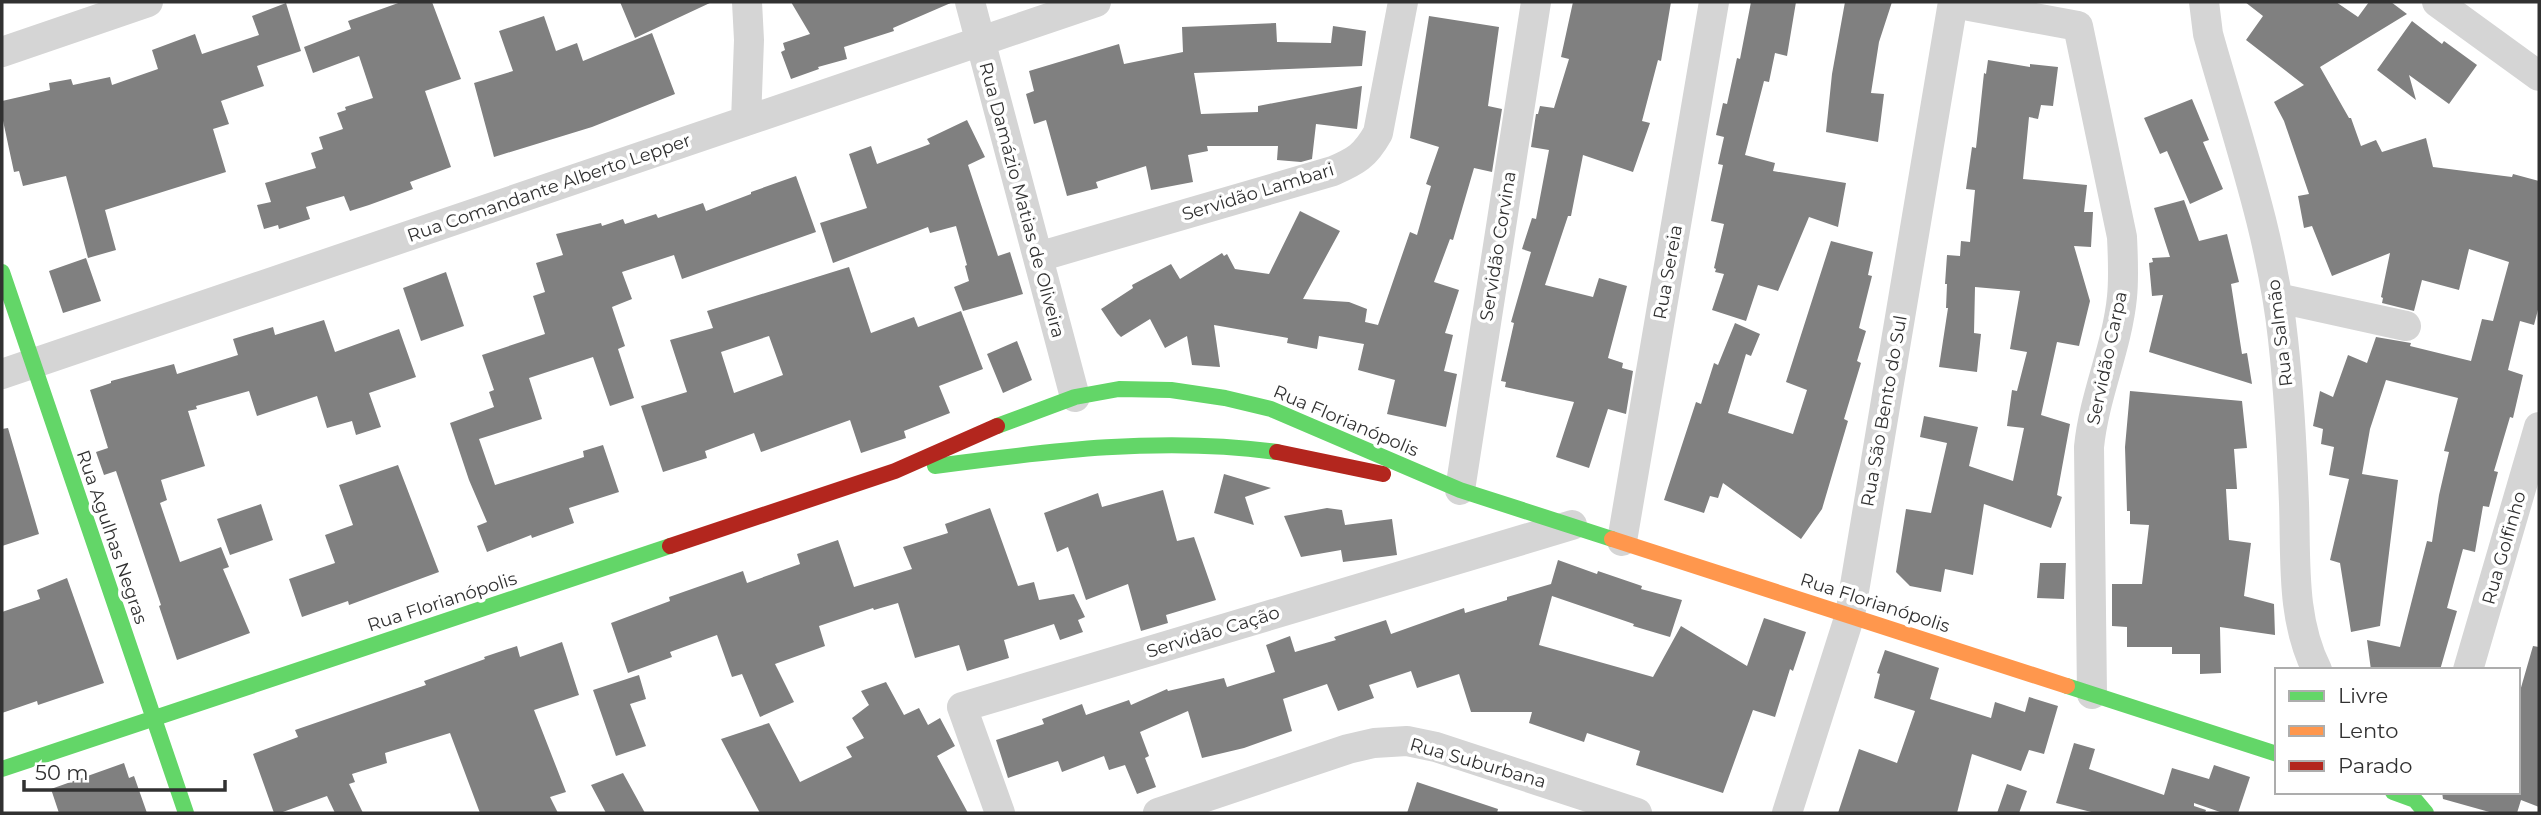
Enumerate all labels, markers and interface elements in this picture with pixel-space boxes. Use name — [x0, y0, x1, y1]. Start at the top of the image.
street label: Rua Damázio Matias de Oliveira — [975, 60, 1069, 340]
street label: Rua Comandante Alberto Lepper — [404, 129, 694, 247]
street label: Servidão Lambari — [1179, 158, 1337, 226]
street label: Servidão Corvina — [1475, 170, 1521, 322]
street label: Rua Sereia — [1649, 223, 1687, 321]
street label: Rua Salmão — [2263, 278, 2297, 388]
street label: Servidão Carpa — [2082, 289, 2132, 427]
street label: Rua São Bento do Sul — [1856, 314, 1912, 508]
street label: Rua Florianópolis — [1270, 380, 1422, 462]
street label: Rua Agulhas Negras — [72, 447, 152, 627]
street label: Rua Golfinho — [2477, 489, 2531, 607]
street label: Rua Florianópolis — [364, 567, 520, 637]
street label: Rua Florianópolis — [1797, 568, 1953, 638]
street label: Servidão Cação — [1144, 601, 1282, 663]
legend — [2275, 668, 2520, 794]
text: Livre — [2338, 683, 2388, 708]
text: Lento — [2338, 718, 2398, 743]
street label: Rua Suburbana — [1407, 733, 1549, 793]
scale bar — [24, 748, 226, 792]
text: Parado — [2338, 753, 2413, 778]
text: 50 m — [35, 760, 89, 785]

